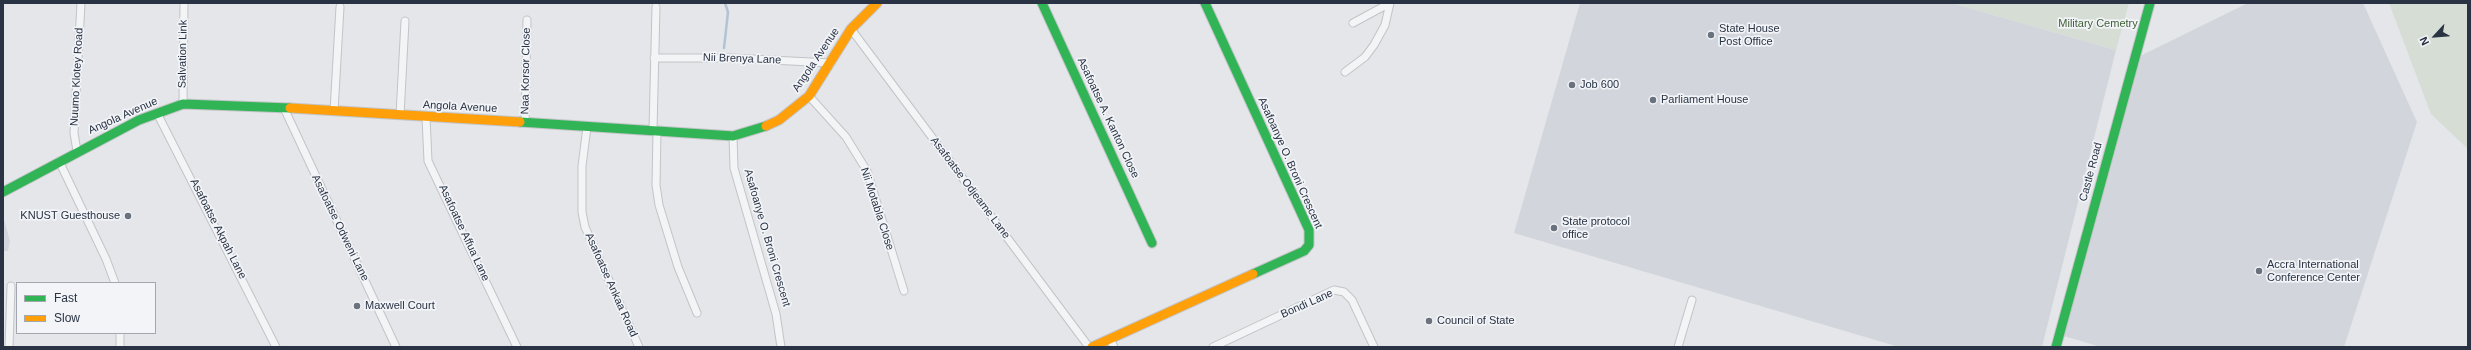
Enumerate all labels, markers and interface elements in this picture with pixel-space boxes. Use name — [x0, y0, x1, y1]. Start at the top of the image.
north arrow — [2415, 16, 2455, 56]
park label: Military Cemetry — [2058, 17, 2138, 31]
street label: Salvation Link — [176, 20, 190, 88]
place label: State House Post Office — [1719, 22, 1780, 48]
street label: Angola Avenue — [790, 25, 842, 95]
street label: Naa Korsor Close — [519, 27, 533, 115]
street label: Nuumo Klotey Road — [68, 28, 86, 126]
marker: State House Post Office — [1706, 30, 1716, 40]
text: N — [2417, 35, 2431, 47]
street label: Nii Brenya Lane — [703, 51, 781, 67]
street label: Asafoatse A. Kanton Close — [1074, 56, 1142, 180]
place label: Job 600 — [1580, 78, 1619, 92]
marker: Job 600 — [1567, 80, 1577, 90]
place label: Parliament House — [1661, 93, 1748, 107]
street label: Angola Avenue — [86, 95, 160, 137]
street label: Asafoanye O. Broni Crescent — [1255, 95, 1325, 231]
marker: Parliament House — [1648, 95, 1658, 105]
street label: Angola Avenue — [422, 98, 498, 116]
street label: Asafoatse Odjeame Lane — [927, 134, 1013, 242]
street label: Castle Road — [2077, 141, 2105, 203]
street label: Nii Motabla Close — [857, 166, 897, 252]
street label: Asafoanye O. Broni Crescent — [741, 168, 793, 308]
street label: Asafoatse Odweni Lane — [308, 173, 372, 283]
street label: Asafoatse Akpah Lane — [187, 177, 249, 281]
street label: Asafoatse Affua Lane — [436, 183, 492, 283]
place label: KNUST Guesthouse — [20, 209, 120, 223]
marker: KNUST Guesthouse — [123, 211, 133, 221]
place label: State protocol office — [1562, 215, 1630, 241]
marker: State protocol office — [1549, 223, 1559, 233]
street label: Asafoatse Ankaa Road — [582, 231, 640, 339]
place label: Accra International Conference Center — [2267, 258, 2360, 284]
marker: Accra International Conference Center — [2254, 266, 2264, 276]
legend — [16, 282, 156, 334]
street label: Bondi Lane — [1279, 287, 1335, 321]
text: Fast — [54, 291, 77, 305]
place label: Maxwell Court — [365, 299, 435, 313]
marker: Maxwell Court — [352, 301, 362, 311]
text: Slow — [54, 311, 80, 325]
place label: Council of State — [1437, 314, 1515, 328]
marker: Council of State — [1424, 316, 1434, 326]

